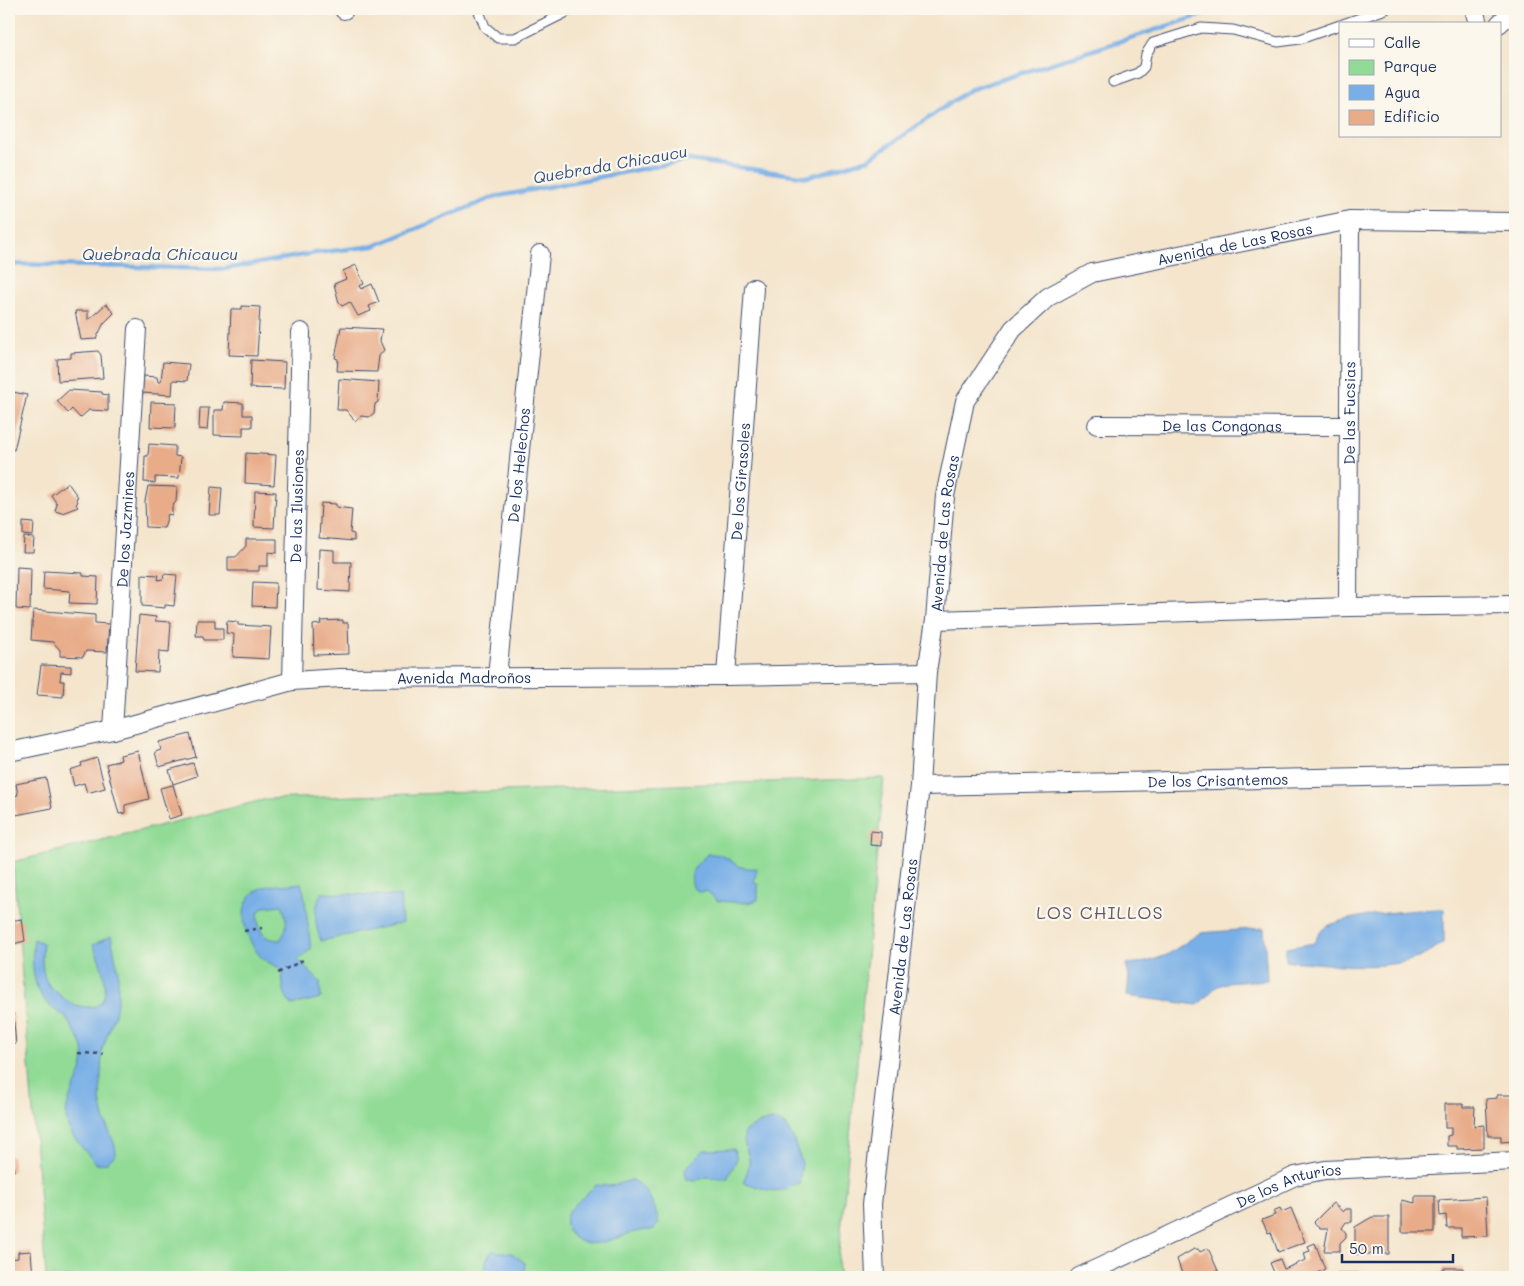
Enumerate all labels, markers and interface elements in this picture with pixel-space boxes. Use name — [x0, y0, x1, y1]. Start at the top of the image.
legend — [1339, 22, 1502, 138]
text: Calle — [1384, 32, 1421, 52]
text: Parque — [1384, 56, 1437, 76]
text: Agua — [1384, 82, 1421, 102]
text: Edificio — [1384, 106, 1440, 126]
water label: Quebrada Chicaucu — [531, 140, 689, 188]
street label: Avenida de Las Rosas — [1155, 218, 1314, 269]
water label: Quebrada Chicaucu — [82, 243, 238, 264]
street label: De las Fucsias — [1339, 361, 1359, 465]
street label: De los Helechos — [503, 406, 534, 524]
street label: De las Congonas — [1162, 415, 1282, 436]
street label: De los Girasoles — [726, 422, 754, 541]
street label: De las Ilusiones — [285, 449, 308, 563]
street label: Avenida de Las Rosas — [926, 453, 963, 613]
street label: De los Jazmines — [112, 471, 138, 588]
street label: Avenida Madroños — [397, 667, 531, 688]
street label: De los Crisantemos — [1147, 769, 1289, 791]
street label: Avenida de Las Rosas — [884, 857, 922, 1017]
district label: LOS CHILLOS — [1036, 900, 1164, 924]
street label: De los Anturios — [1233, 1159, 1342, 1212]
scale bar — [1342, 1231, 1453, 1263]
text: 50 m — [1349, 1238, 1384, 1258]

